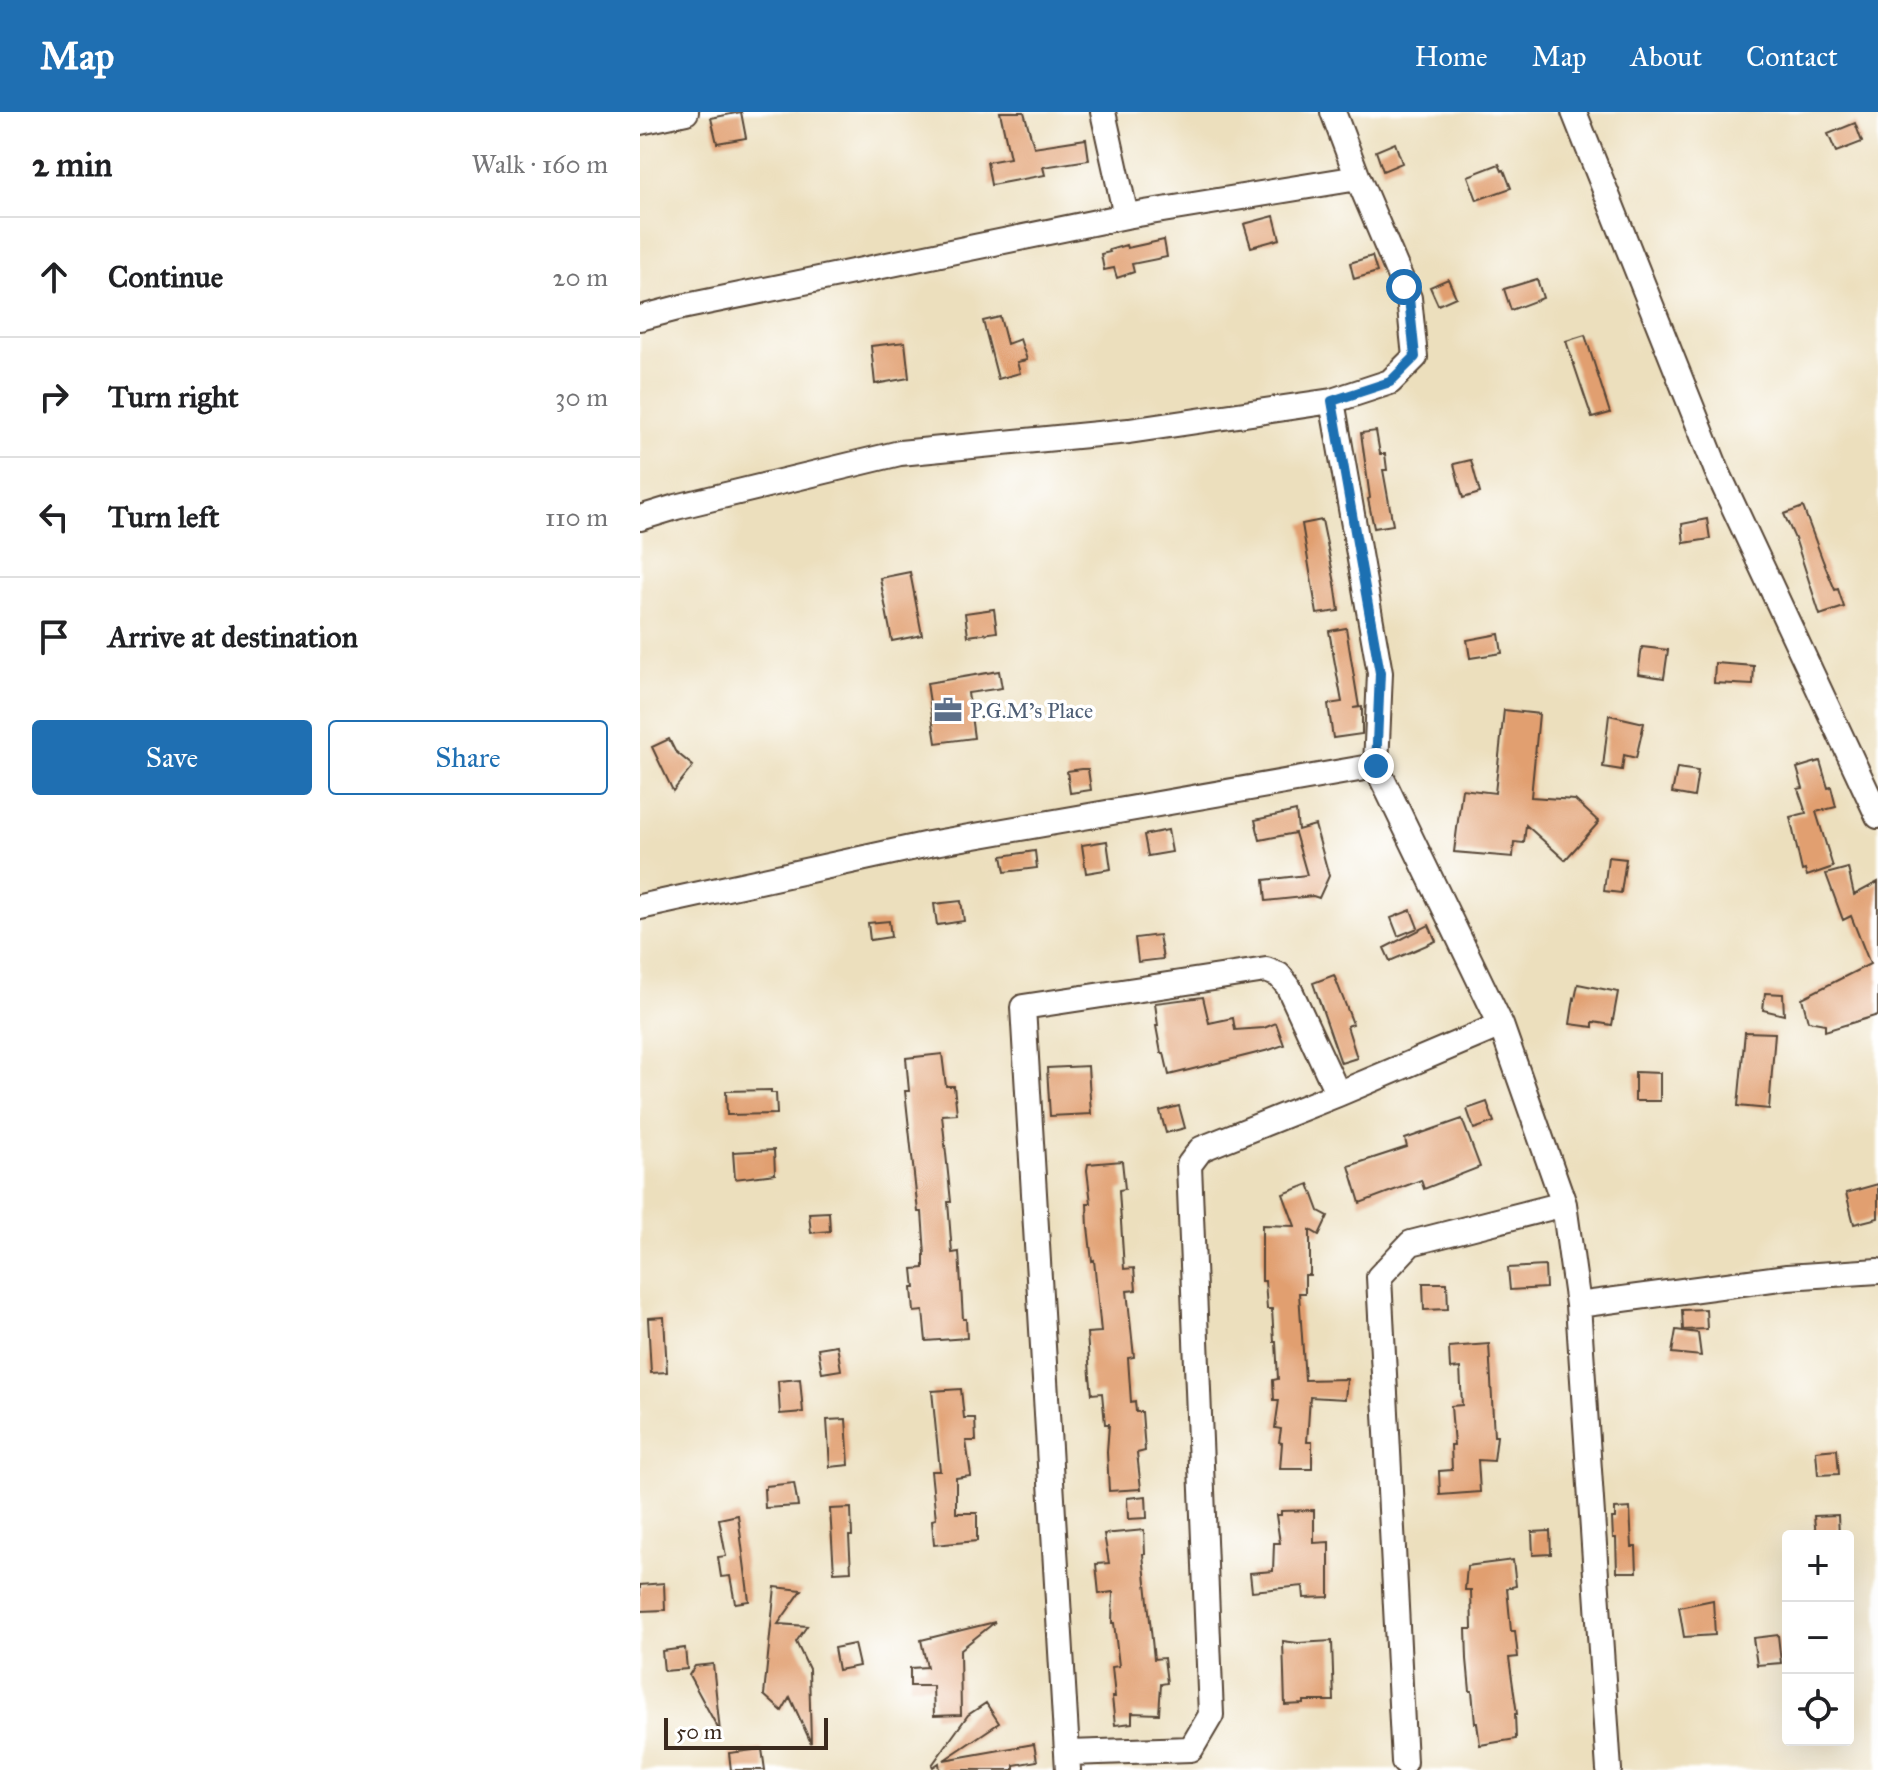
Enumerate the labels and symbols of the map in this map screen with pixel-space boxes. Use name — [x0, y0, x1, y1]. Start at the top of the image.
route start — [1386, 269, 1422, 305]
office icon: P.G.M’s Place — [933, 695, 963, 725]
place label: P.G.M’s Place — [970, 697, 1093, 724]
route end — [1358, 748, 1394, 784]
scale bar — [664, 1714, 828, 1750]

